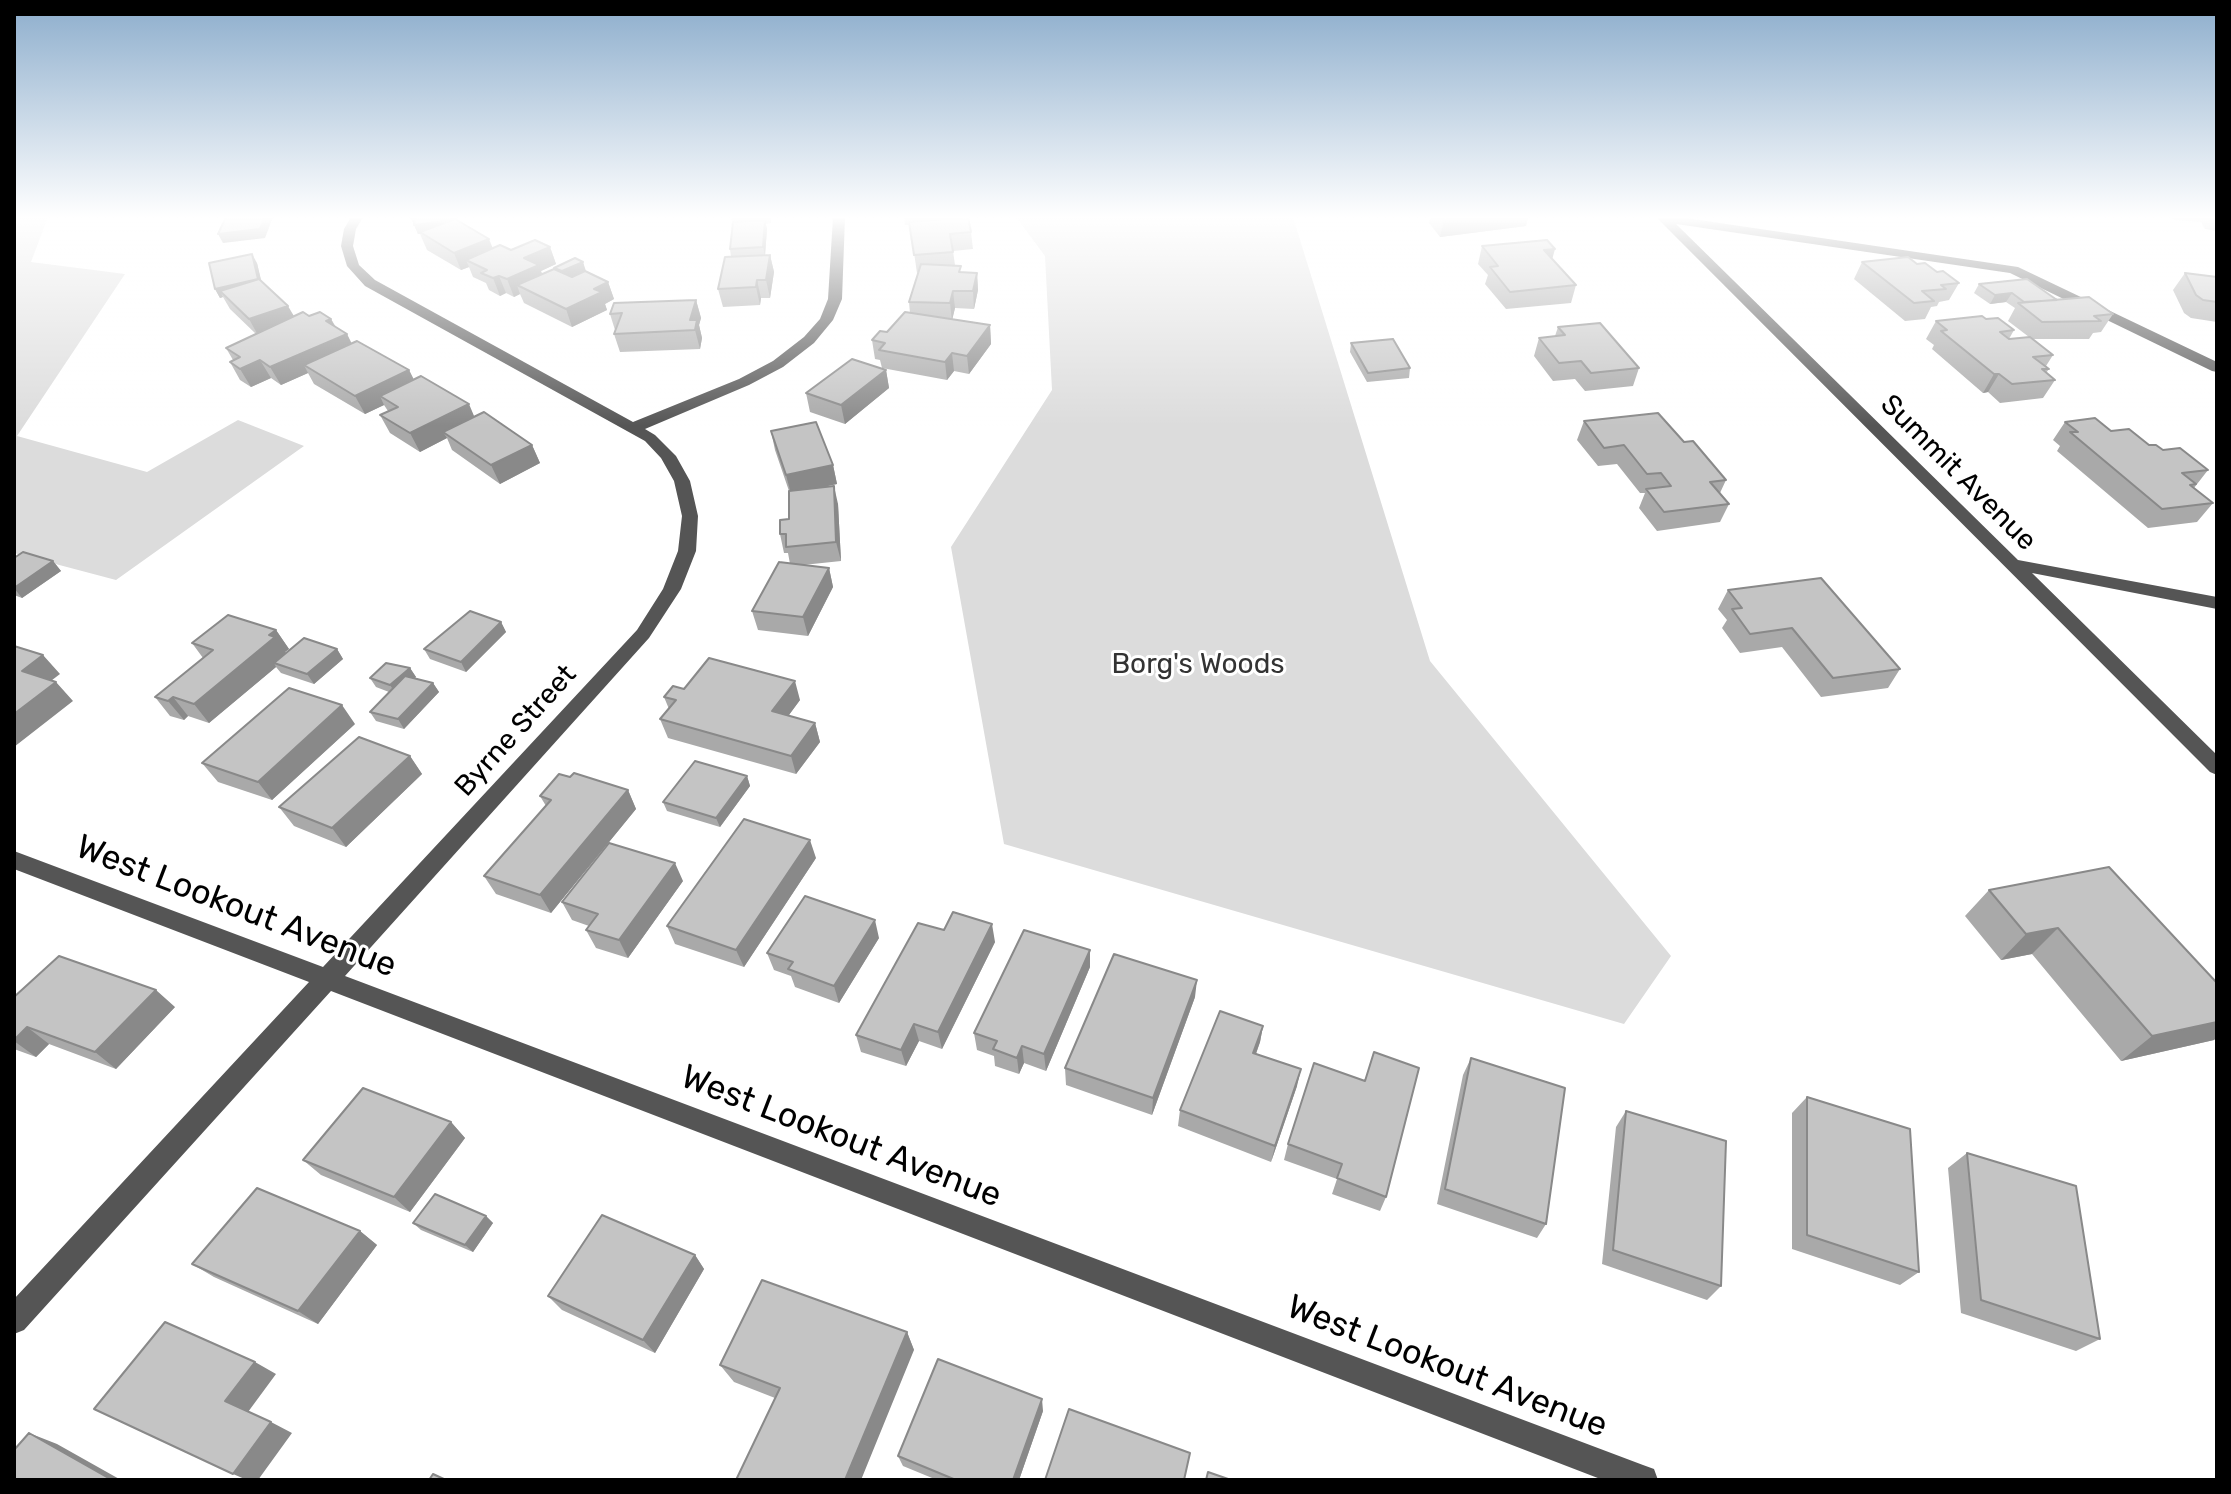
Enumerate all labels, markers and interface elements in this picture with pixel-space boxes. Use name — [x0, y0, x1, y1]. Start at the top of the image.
street label: Summit Avenue — [1873, 388, 2043, 558]
park label: Borg's Woods — [1111, 648, 1285, 682]
street label: Byrne Street — [448, 658, 584, 804]
street label: West Lookout Avenue — [70, 827, 402, 987]
street label: West Lookout Avenue — [675, 1057, 1007, 1217]
street label: West Lookout Avenue — [1281, 1287, 1613, 1447]

